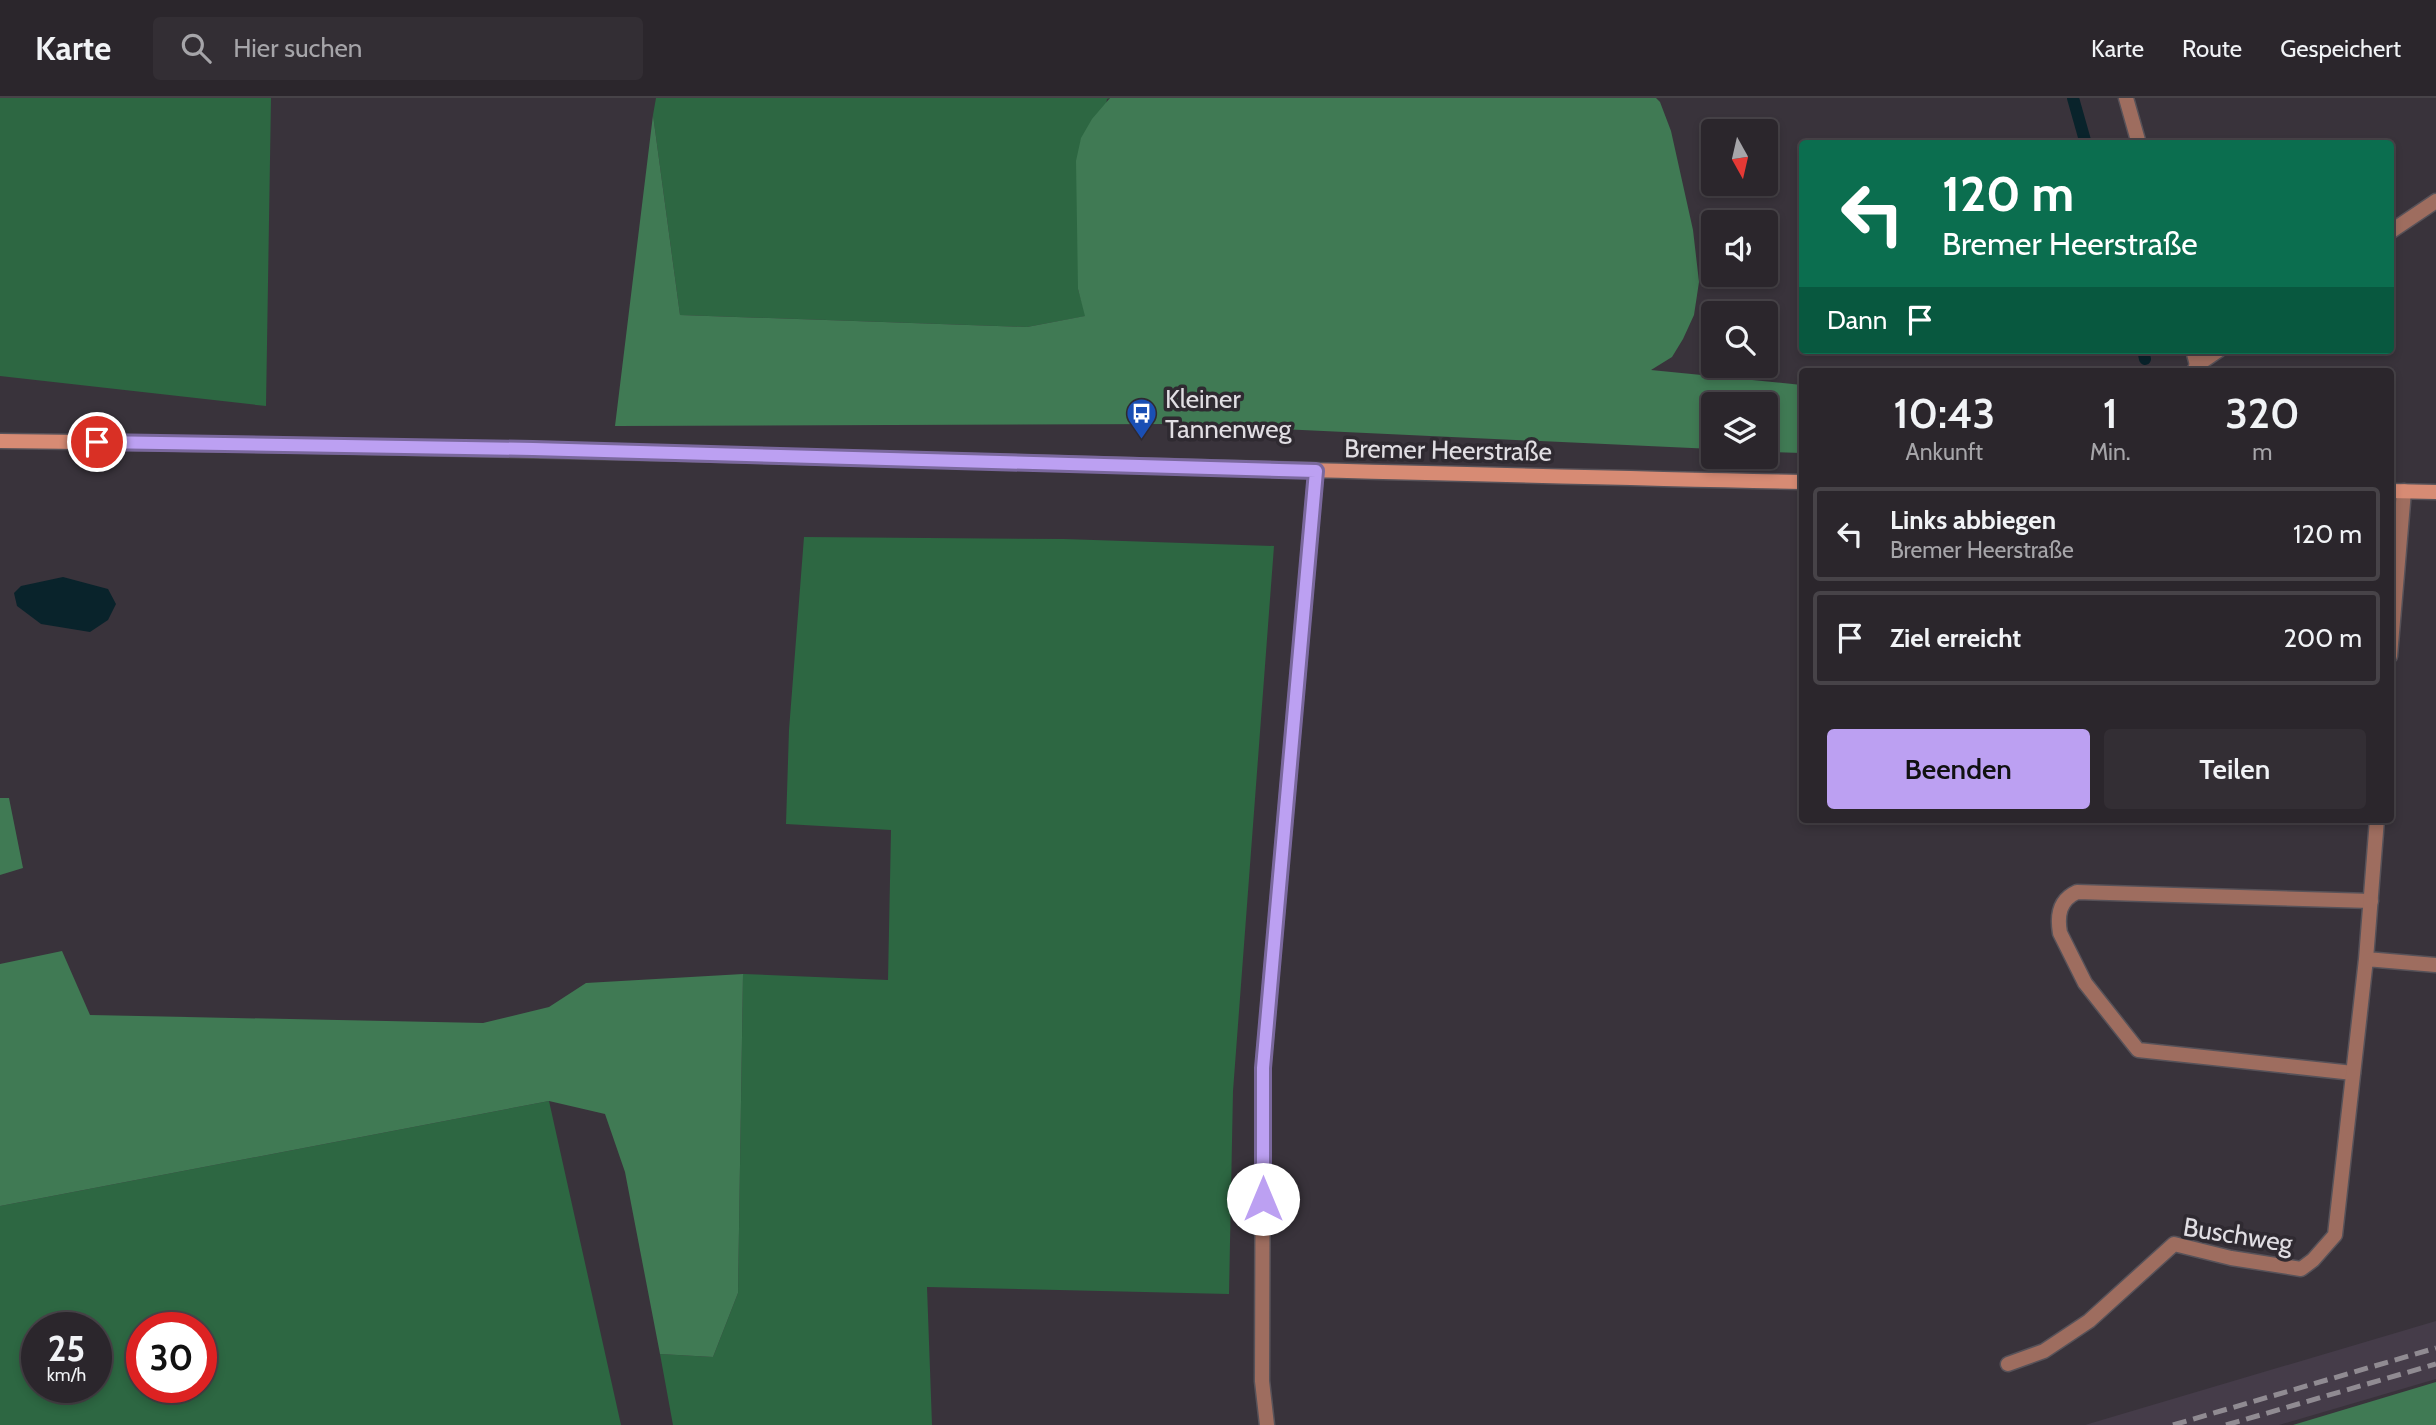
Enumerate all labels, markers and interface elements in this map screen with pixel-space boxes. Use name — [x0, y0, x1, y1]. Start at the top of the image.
search box — [153, 17, 643, 80]
text: Karte — [35, 28, 111, 68]
icon: search — [177, 29, 215, 67]
text: Hier suchen — [233, 32, 362, 64]
text: Karte — [2091, 34, 2144, 63]
text: Route — [2182, 34, 2242, 63]
text: Gespeichert — [2280, 34, 2401, 63]
north arrow — [1701, 119, 1778, 196]
map controls — [1701, 119, 1778, 469]
text: 120 m — [1942, 164, 2074, 223]
icon: left — [1827, 168, 1918, 259]
button: sound — [1701, 210, 1778, 287]
text: Bremer Heerstraße — [1942, 224, 2198, 263]
button: search — [1701, 301, 1778, 378]
icon: arrive — [1901, 301, 1939, 339]
text: Dann — [1827, 304, 1887, 336]
place label: Kleiner Tannenweg — [1165, 383, 1292, 445]
text: 10:43 — [1894, 387, 1995, 439]
text: 1 — [2103, 387, 2118, 439]
text: 320 — [2225, 387, 2299, 439]
button: layers — [1701, 392, 1778, 469]
bus stop icon: Kleiner Tannenweg — [1125, 397, 1159, 441]
pin — [67, 412, 127, 472]
icon: arrive — [78, 423, 116, 461]
street label: Bremer Heerstraße — [1344, 432, 1552, 468]
text: Ankunft — [1906, 438, 1983, 466]
text: Min. — [2090, 438, 2131, 466]
text: m — [2252, 438, 2272, 466]
text: Links abbiegen — [1890, 504, 2056, 536]
icon: left — [1831, 515, 1869, 553]
text: 120 m — [2293, 518, 2362, 550]
text: Bremer Heerstraße — [1890, 536, 2074, 564]
icon: arrive — [1831, 619, 1869, 657]
text: Ziel erreicht — [1890, 622, 2021, 654]
text: 200 m — [2283, 622, 2362, 654]
button: Beenden — [1827, 729, 2090, 809]
button: Teilen — [2104, 729, 2366, 809]
position arrow — [1226, 1162, 1300, 1236]
street label: Buschweg — [2181, 1211, 2296, 1260]
speed limit sign: 30 — [126, 1312, 217, 1403]
text: 25 — [48, 1327, 85, 1370]
text: km/h — [47, 1364, 86, 1386]

